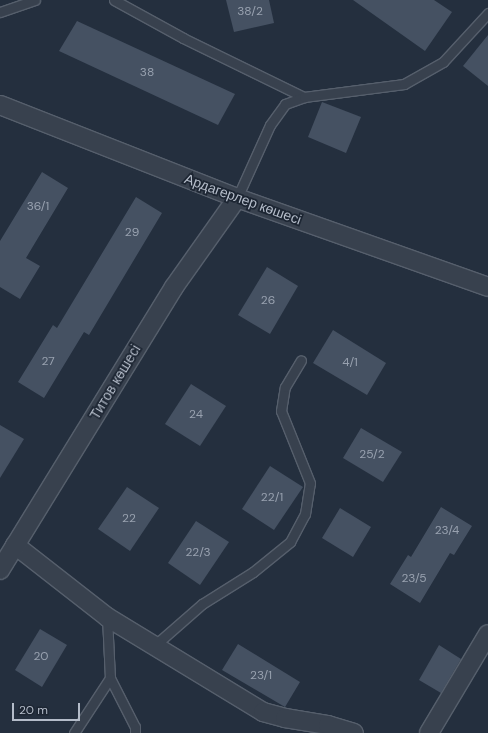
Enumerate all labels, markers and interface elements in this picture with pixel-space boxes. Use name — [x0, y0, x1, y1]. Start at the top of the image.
house number: 38/2 — [237, 5, 263, 19]
house number: 38 — [140, 66, 154, 80]
street label: Ардагерлер көшесі — [182, 170, 304, 228]
house number: 36/1 — [27, 200, 49, 214]
house number: 29 — [125, 226, 139, 240]
house number: 26 — [261, 294, 275, 308]
street label: Титов көшесі — [86, 342, 144, 422]
house number: 27 — [41, 355, 55, 369]
house number: 4/1 — [342, 356, 358, 370]
house number: 24 — [189, 408, 203, 422]
house number: 25/2 — [359, 448, 385, 462]
house number: 22/1 — [261, 491, 283, 505]
house number: 22 — [122, 512, 136, 526]
house number: 23/4 — [435, 524, 459, 538]
house number: 22/3 — [185, 546, 211, 560]
house number: 23/5 — [401, 572, 427, 586]
house number: 20 — [34, 650, 48, 664]
house number: 23/1 — [250, 669, 272, 683]
scale bar — [14, 695, 82, 721]
text: 20 m — [19, 702, 48, 718]

